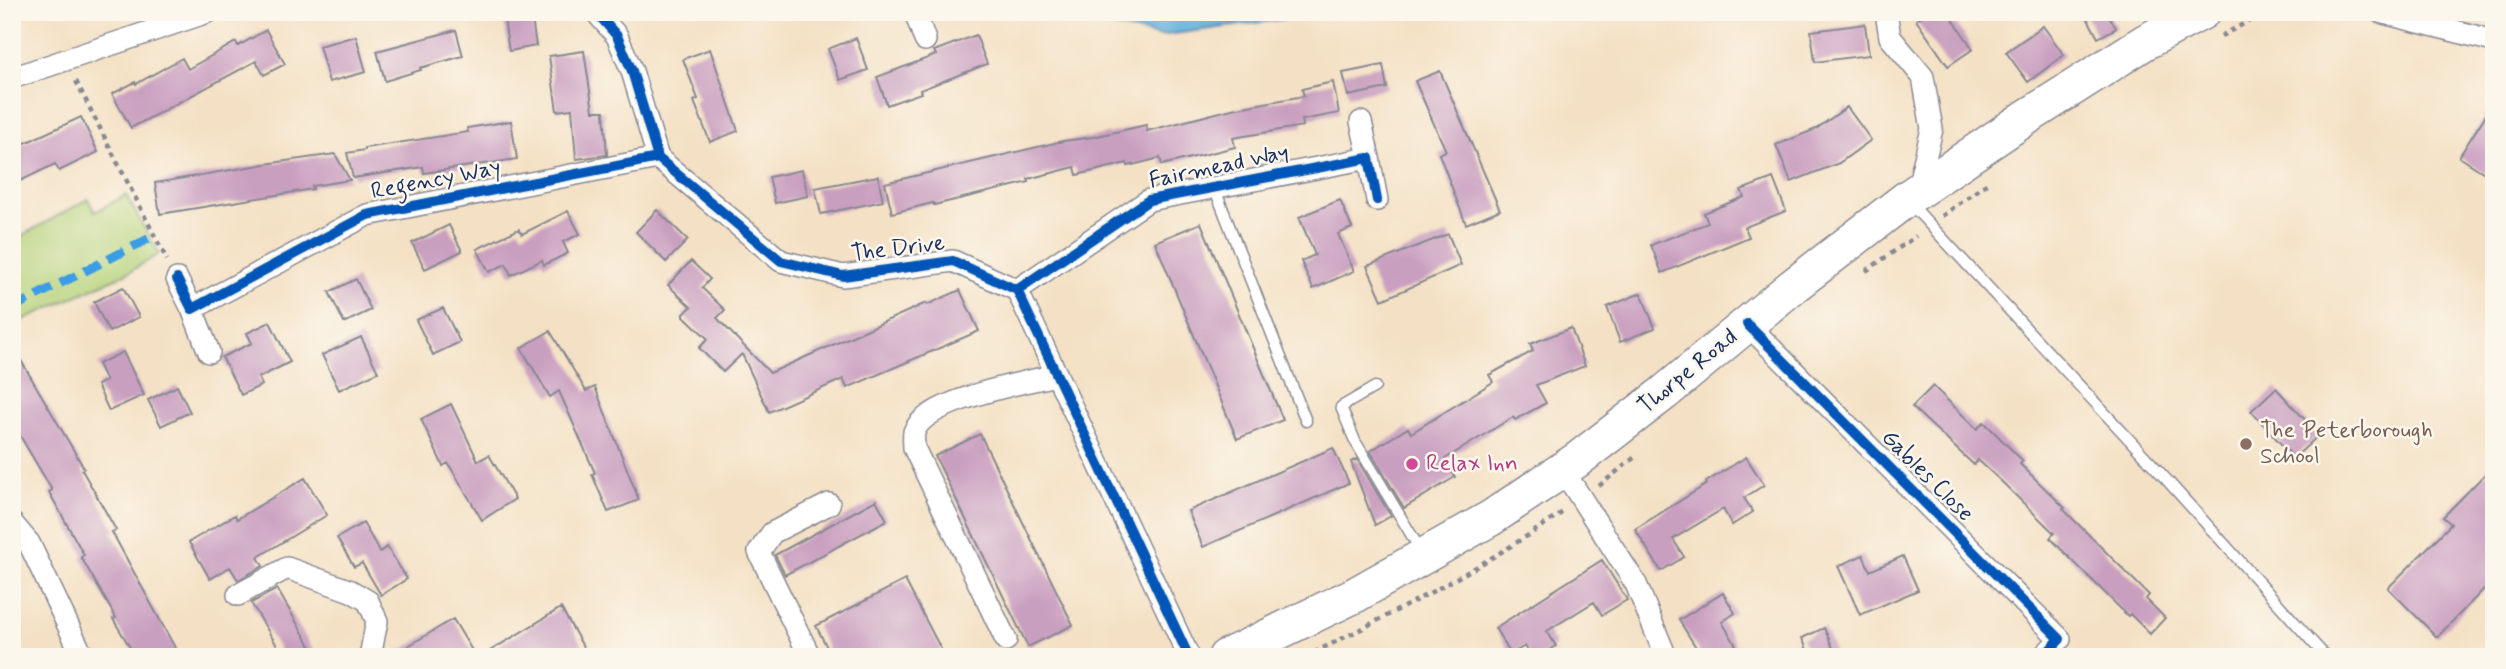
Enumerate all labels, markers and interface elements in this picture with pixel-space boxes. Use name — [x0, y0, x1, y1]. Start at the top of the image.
street label: Fairmead Way — [1146, 138, 1292, 196]
street label: Regency Way — [369, 153, 504, 209]
street label: The Drive — [849, 228, 947, 270]
street label: Thorpe Road — [1632, 322, 1744, 422]
place label: The Peterborough School — [2260, 416, 2433, 472]
street label: Gables Close — [1874, 423, 1980, 529]
marker: The Peterborough School — [2238, 436, 2254, 452]
place label: Relax Inn — [1426, 449, 1518, 479]
marker: Relax Inn — [1404, 456, 1420, 472]

